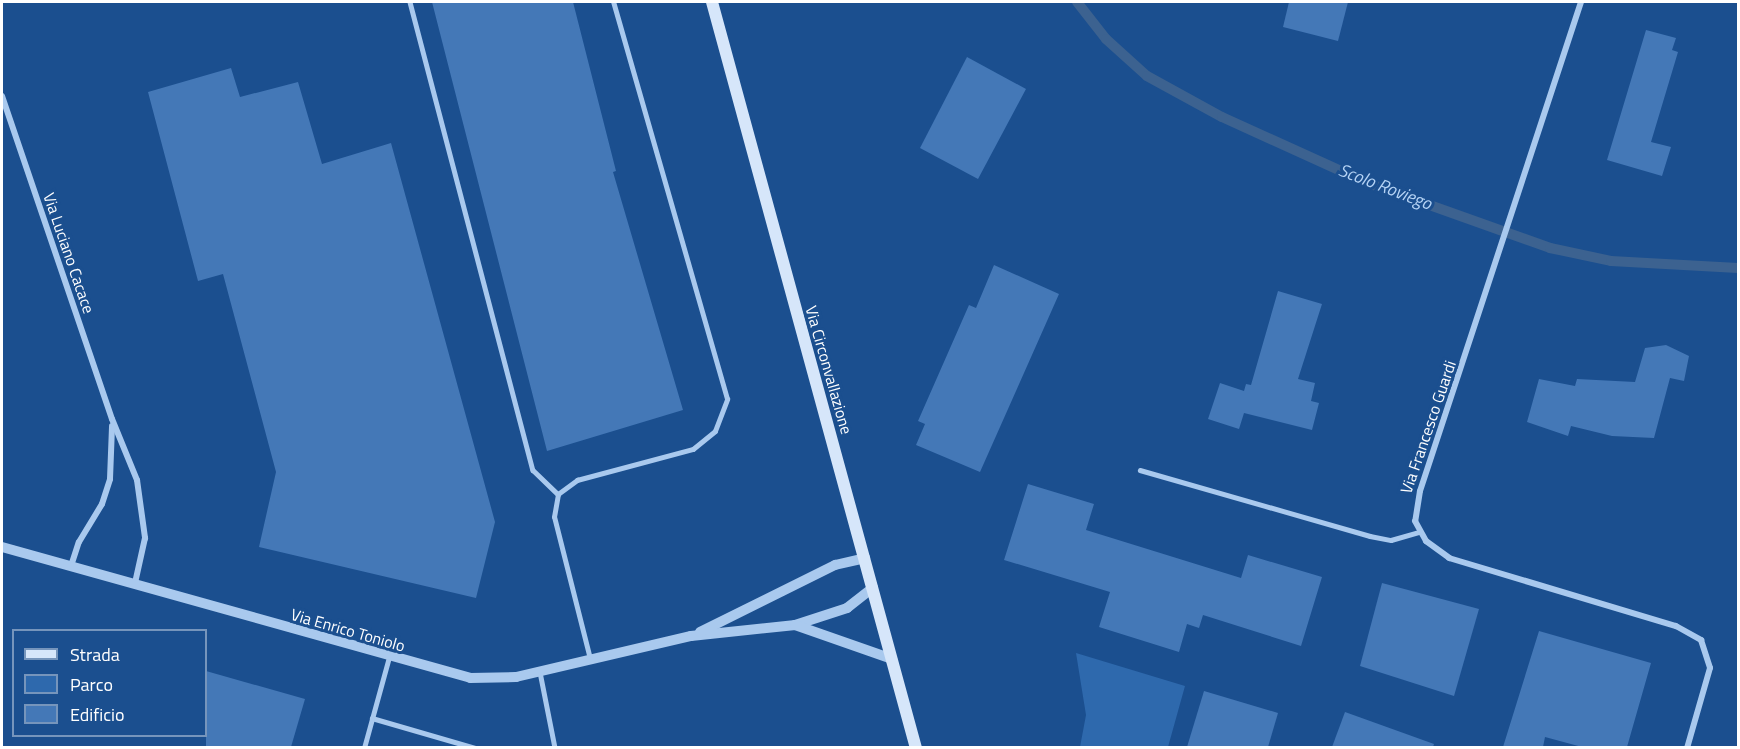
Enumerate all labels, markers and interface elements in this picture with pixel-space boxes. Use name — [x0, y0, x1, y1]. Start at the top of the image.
water label: Scolo Roviego — [1335, 159, 1435, 215]
street label: Via Luciano Cacace — [39, 190, 99, 316]
street label: Via Circonvallazione — [801, 304, 857, 436]
street label: Via Francesco Guardi — [1396, 358, 1460, 496]
street label: Via Enrico Toniolo — [289, 605, 407, 655]
legend — [12, 629, 207, 737]
text: Strada — [70, 641, 120, 668]
text: Parco — [70, 671, 113, 698]
text: Edificio — [70, 701, 124, 728]

